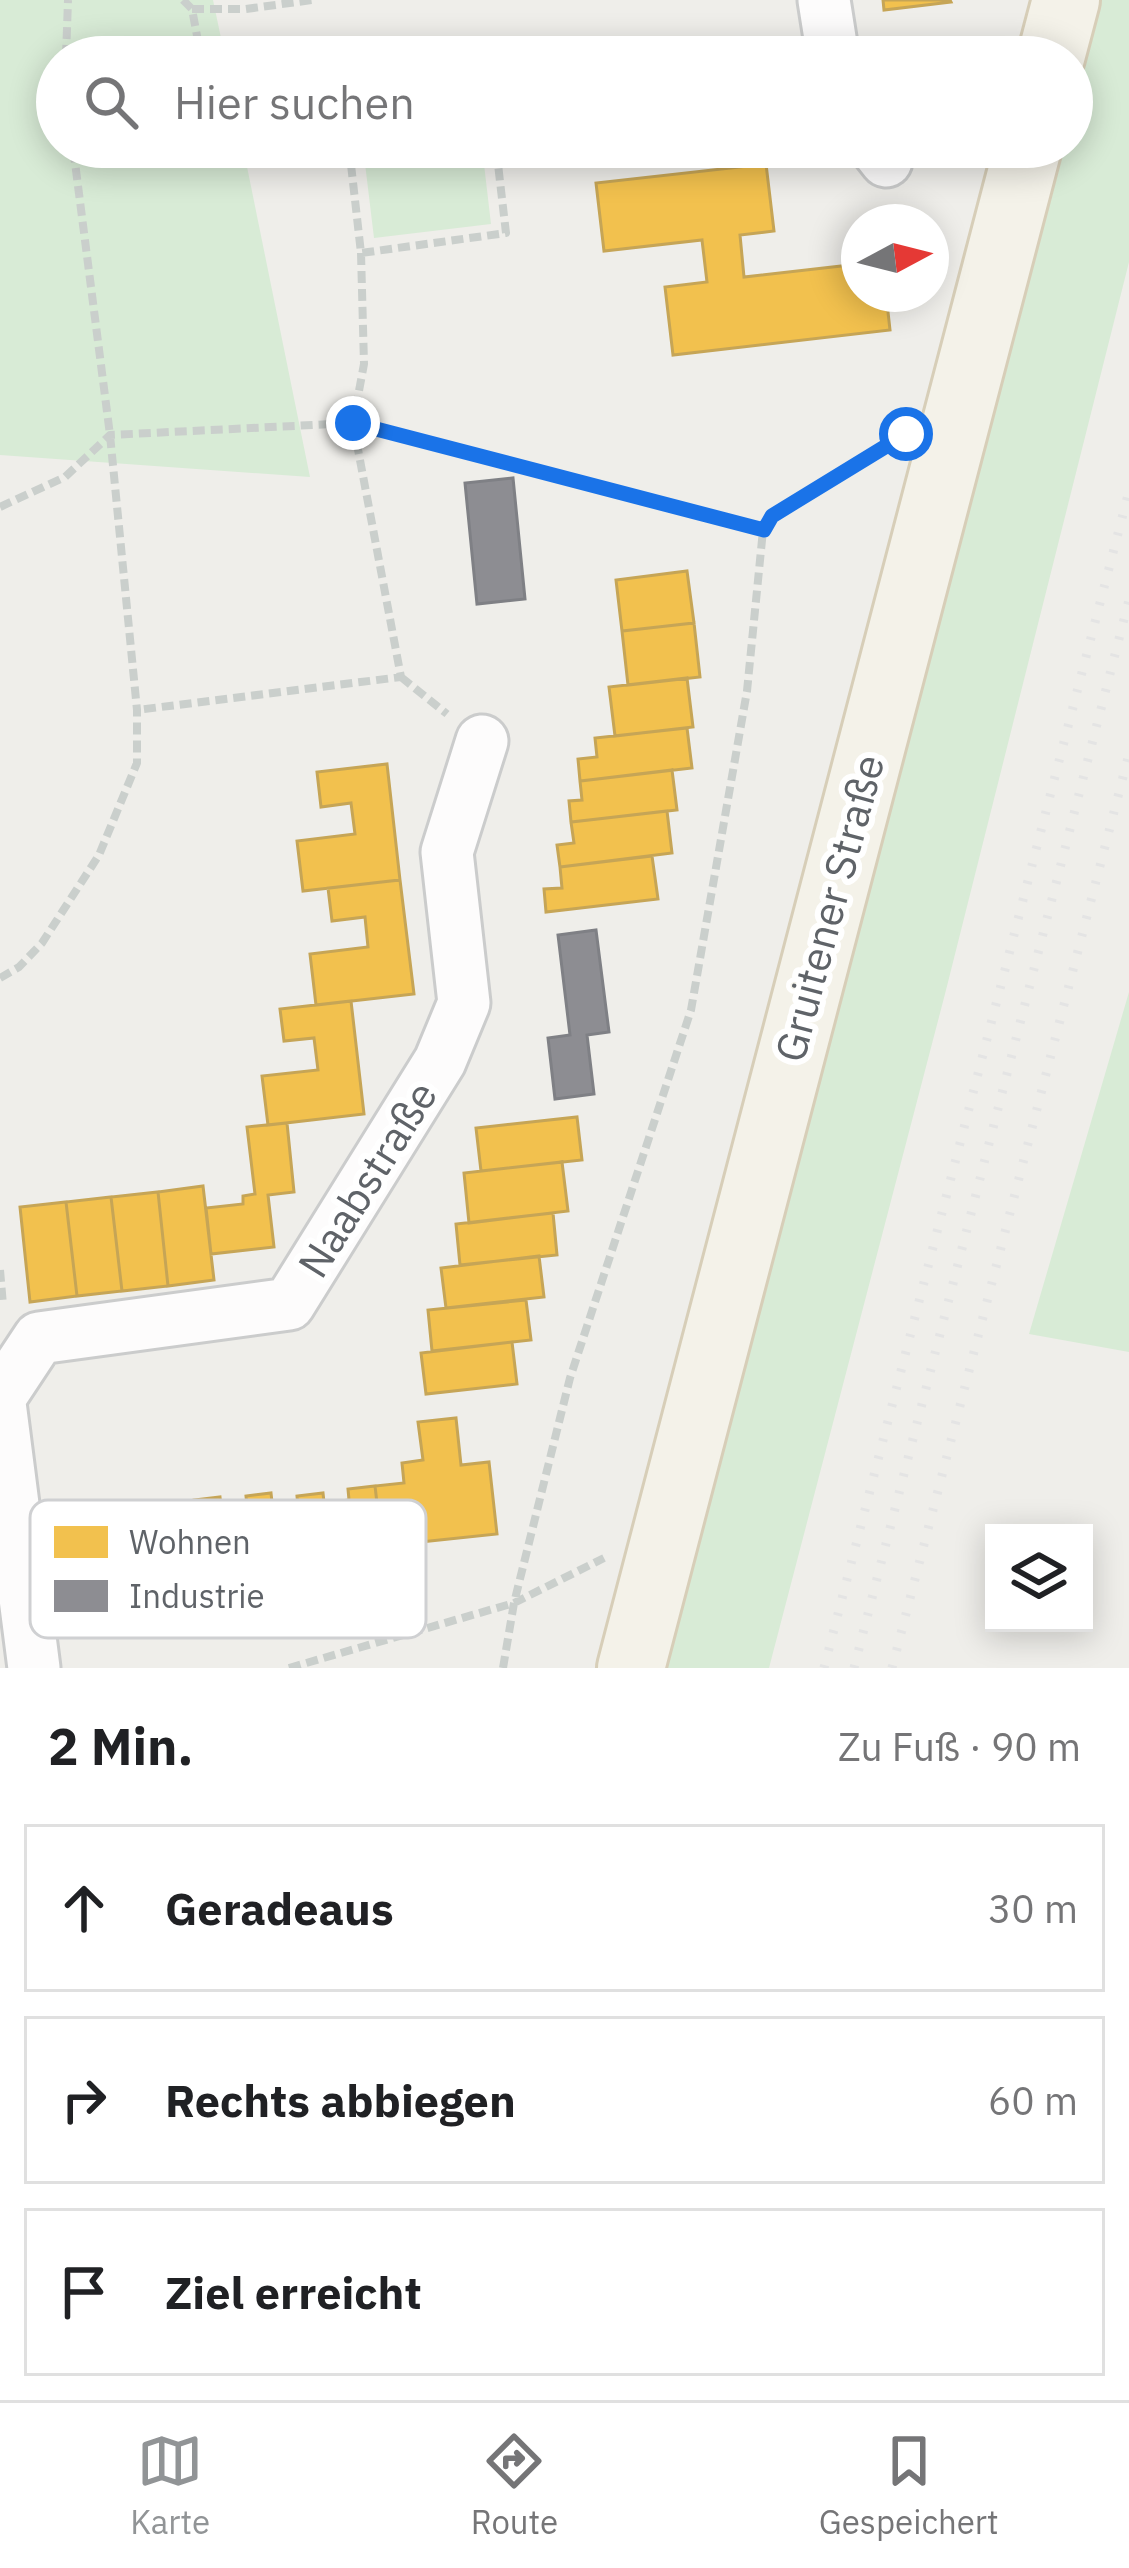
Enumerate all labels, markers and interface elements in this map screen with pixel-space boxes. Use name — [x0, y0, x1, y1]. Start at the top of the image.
search box — [36, 36, 1093, 168]
icon: search — [78, 69, 144, 135]
text: Hier suchen — [174, 73, 415, 131]
north arrow — [841, 204, 949, 312]
route end — [326, 396, 380, 450]
route start — [879, 407, 933, 461]
street label: Gruitener Straße — [762, 748, 896, 1068]
street label: Naabstraße — [285, 1071, 449, 1287]
legend — [30, 1500, 426, 1638]
text: Wohnen — [129, 1520, 251, 1563]
map controls — [985, 1524, 1093, 1632]
button: layers — [985, 1524, 1093, 1632]
text: Industrie — [129, 1574, 265, 1617]
text: 2 Min. — [48, 1713, 193, 1779]
text: Zu Fuß · 90 m — [838, 1721, 1081, 1772]
icon: ahead — [51, 1875, 117, 1941]
text: Geradeaus — [165, 1879, 394, 1937]
text: 30 m — [988, 1883, 1078, 1934]
icon: right — [51, 2067, 117, 2133]
text: Rechts abbiegen — [165, 2071, 516, 2129]
text: 60 m — [988, 2075, 1078, 2126]
icon: arrive — [51, 2259, 117, 2325]
text: Ziel erreicht — [165, 2263, 422, 2321]
tab: Karte — [130, 2428, 210, 2543]
tab: Route — [471, 2428, 558, 2543]
tab: Gespeichert — [819, 2428, 999, 2543]

